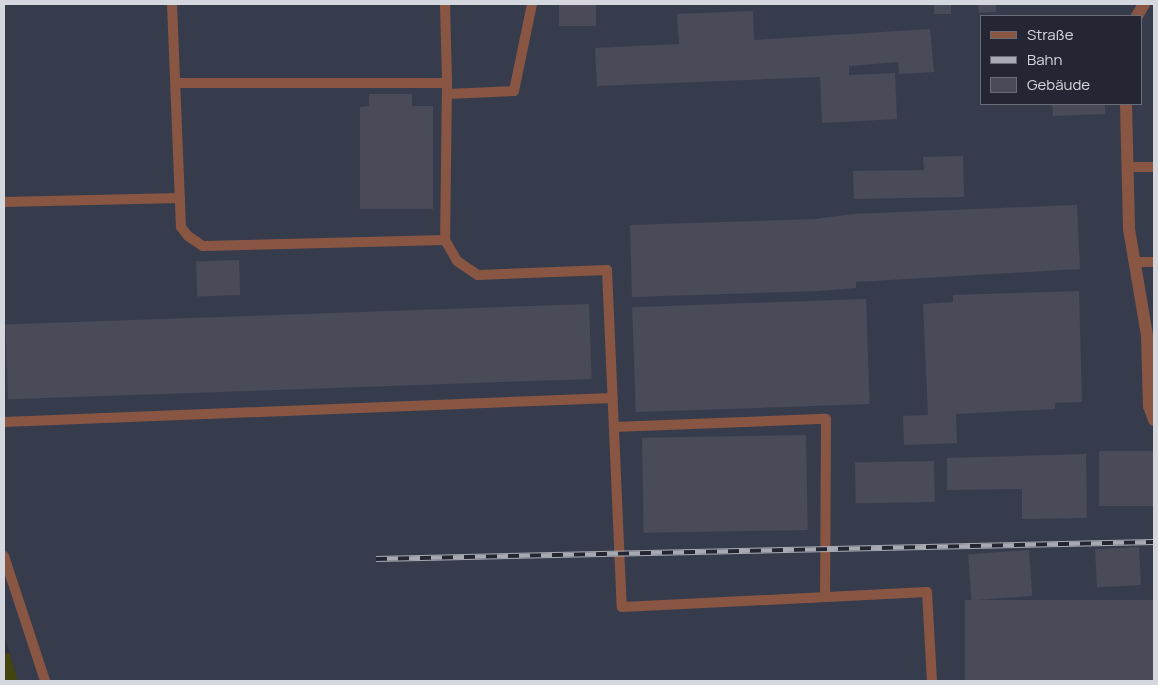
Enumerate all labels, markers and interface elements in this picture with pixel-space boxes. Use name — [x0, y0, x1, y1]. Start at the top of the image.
legend — [980, 15, 1143, 105]
text: Straße — [1027, 24, 1073, 45]
text: Bahn — [1027, 49, 1062, 70]
text: Gebäude — [1027, 74, 1090, 95]

